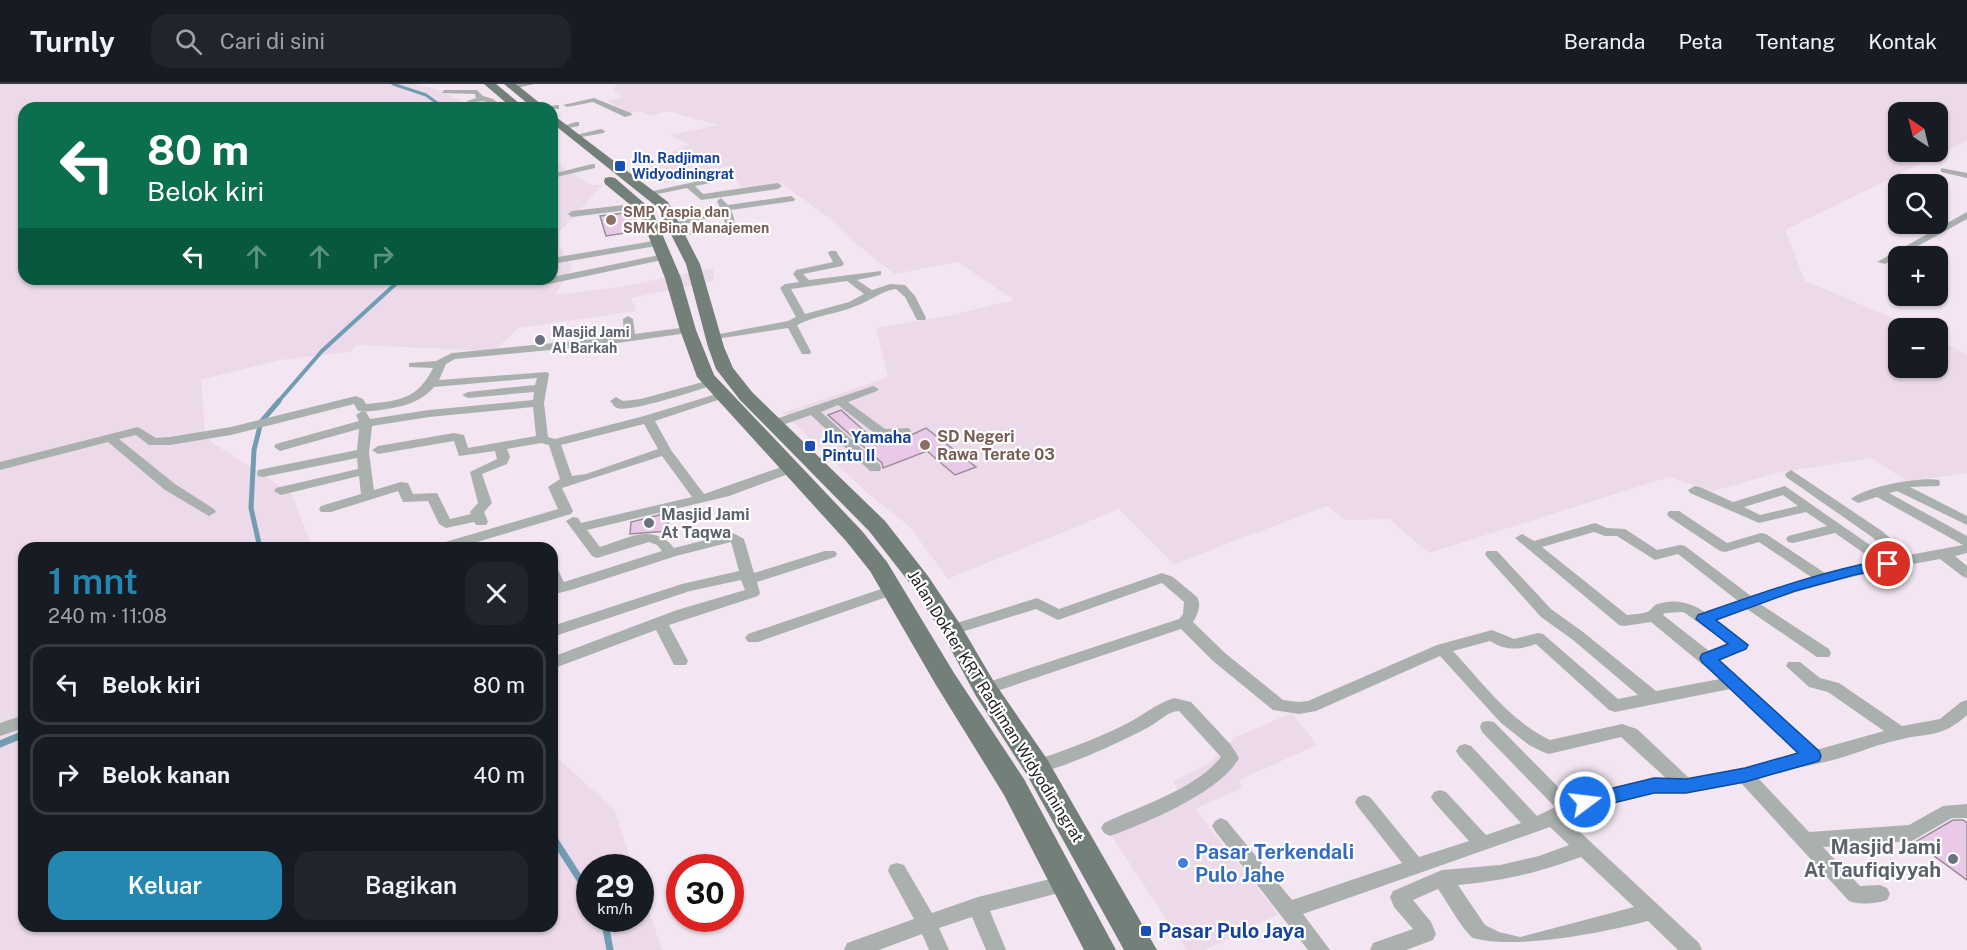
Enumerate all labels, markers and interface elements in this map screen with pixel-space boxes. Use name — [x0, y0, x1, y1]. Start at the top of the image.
search box — [151, 14, 571, 68]
text: Turnly — [30, 25, 115, 58]
icon: search — [172, 25, 205, 58]
text: Cari di sini — [220, 28, 325, 54]
text: Beranda — [1564, 29, 1645, 54]
text: Peta — [1678, 29, 1723, 54]
text: Tentang — [1756, 29, 1835, 54]
text: Kontak — [1868, 29, 1937, 54]
north arrow — [1888, 102, 1948, 162]
map controls — [1888, 102, 1948, 378]
text: 80 m — [147, 125, 249, 174]
icon: left — [48, 126, 126, 204]
place label: Jln. Radjiman Widyodiningrat — [632, 150, 734, 182]
marker: Jln. Radjiman Widyodiningrat — [613, 159, 627, 173]
button: search — [1888, 174, 1948, 234]
text: Belok kiri — [147, 175, 264, 207]
place label: SMP Yaspia dan SMK Bina Manajemen — [623, 204, 769, 236]
marker: SMP Yaspia dan SMK Bina Manajemen — [604, 213, 618, 227]
icon: left — [177, 240, 210, 273]
icon: ahead — [240, 240, 273, 273]
icon: ahead — [303, 240, 336, 273]
icon: right — [366, 240, 399, 273]
button: + — [1888, 246, 1948, 306]
button: − — [1888, 318, 1948, 378]
place label: Masjid Jami Al Barkah — [552, 324, 629, 356]
marker: Masjid Jami Al Barkah — [533, 333, 547, 347]
place label: SD Negeri Rawa Terate 03 — [937, 427, 1055, 464]
place label: Jln. Yamaha Pintu II — [822, 428, 911, 465]
marker: SD Negeri Rawa Terate 03 — [918, 438, 932, 452]
marker: Jln. Yamaha Pintu II — [803, 439, 817, 453]
place label: Masjid Jami At Taqwa — [661, 505, 749, 542]
marker: Masjid Jami At Taqwa — [642, 516, 656, 530]
pin — [1862, 538, 1913, 589]
icon: arrive — [1871, 547, 1904, 580]
text: 1 mnt — [48, 560, 138, 602]
button: close — [465, 562, 528, 625]
street label: Jalan Dokter KRT Radjiman Widyodiningrat — [904, 567, 1088, 846]
text: 240 m · 11:08 — [48, 604, 167, 628]
icon: left — [51, 668, 84, 701]
text: Belok kiri — [102, 672, 200, 698]
text: 80 m — [473, 672, 525, 698]
icon: right — [51, 758, 84, 791]
text: Belok kanan — [102, 762, 230, 788]
text: 40 m — [473, 762, 525, 788]
position arrow — [1553, 770, 1617, 834]
place label: Masjid Jami At Taufiqiyyah — [1804, 835, 1941, 882]
place label: Pasar Terkendali Pulo Jahe — [1195, 840, 1354, 887]
button: Keluar — [48, 851, 282, 920]
button: Bagikan — [294, 851, 528, 920]
marker: Masjid Jami At Taufiqiyyah — [1946, 852, 1960, 866]
speed limit sign: 30 — [666, 854, 744, 932]
marker: Pasar Terkendali Pulo Jahe — [1176, 856, 1190, 870]
text: 29 — [596, 868, 634, 904]
text: km/h — [597, 900, 633, 917]
place label: Pasar Pulo Jaya — [1158, 919, 1305, 943]
marker: Pasar Pulo Jaya — [1139, 924, 1153, 938]

